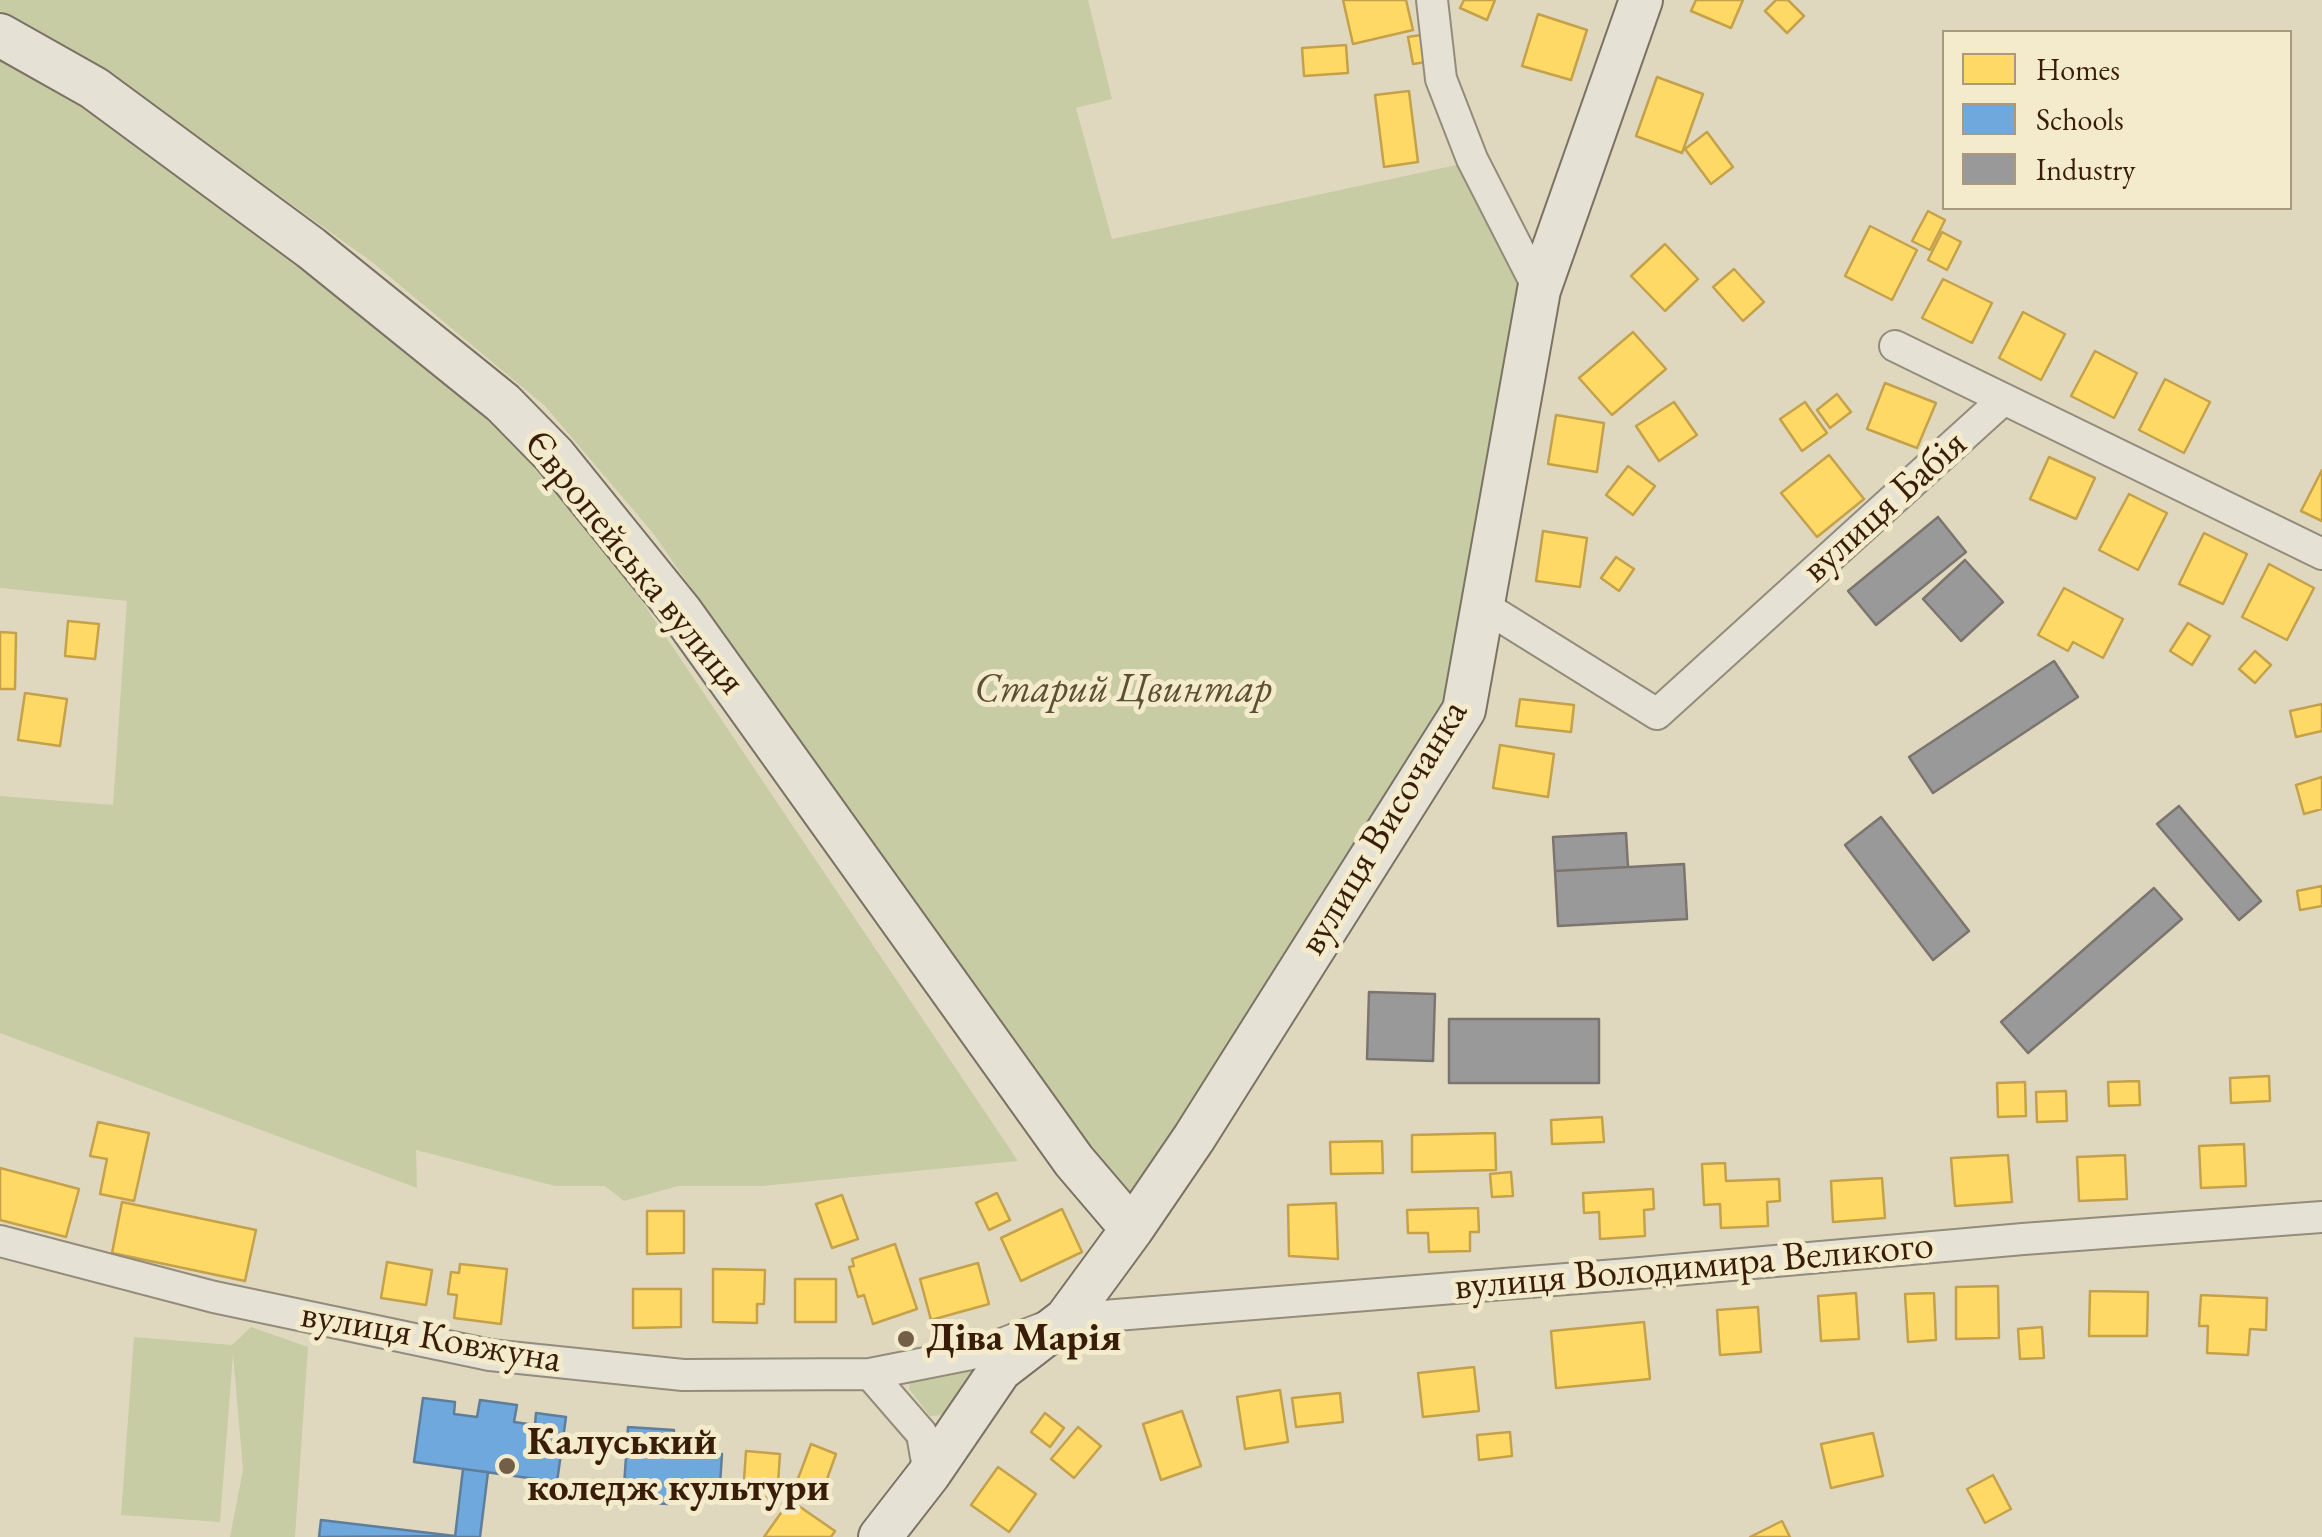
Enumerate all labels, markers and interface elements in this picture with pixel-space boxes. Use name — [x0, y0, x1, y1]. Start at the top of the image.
legend — [1942, 30, 2292, 210]
text: Homes — [2036, 50, 2120, 89]
text: Schools — [2036, 100, 2124, 139]
text: Industry — [2036, 150, 2135, 189]
street label: Європейська вулиця — [513, 421, 755, 705]
street label: вулиця Бабія — [1793, 421, 1977, 593]
park label: Старий Цвинтар — [974, 666, 1272, 714]
street label: вулиця Височанка — [1289, 692, 1479, 964]
street label: вулиця Володимира Великого — [1452, 1222, 1936, 1312]
street label: вулиця Ковжуна — [297, 1291, 565, 1385]
place label: Діва Марія — [926, 1315, 1121, 1363]
marker: Діва Марія — [895, 1328, 917, 1350]
place label: Калуський коледж культури — [527, 1419, 830, 1513]
marker: Калуський коледж культури — [496, 1455, 518, 1477]

